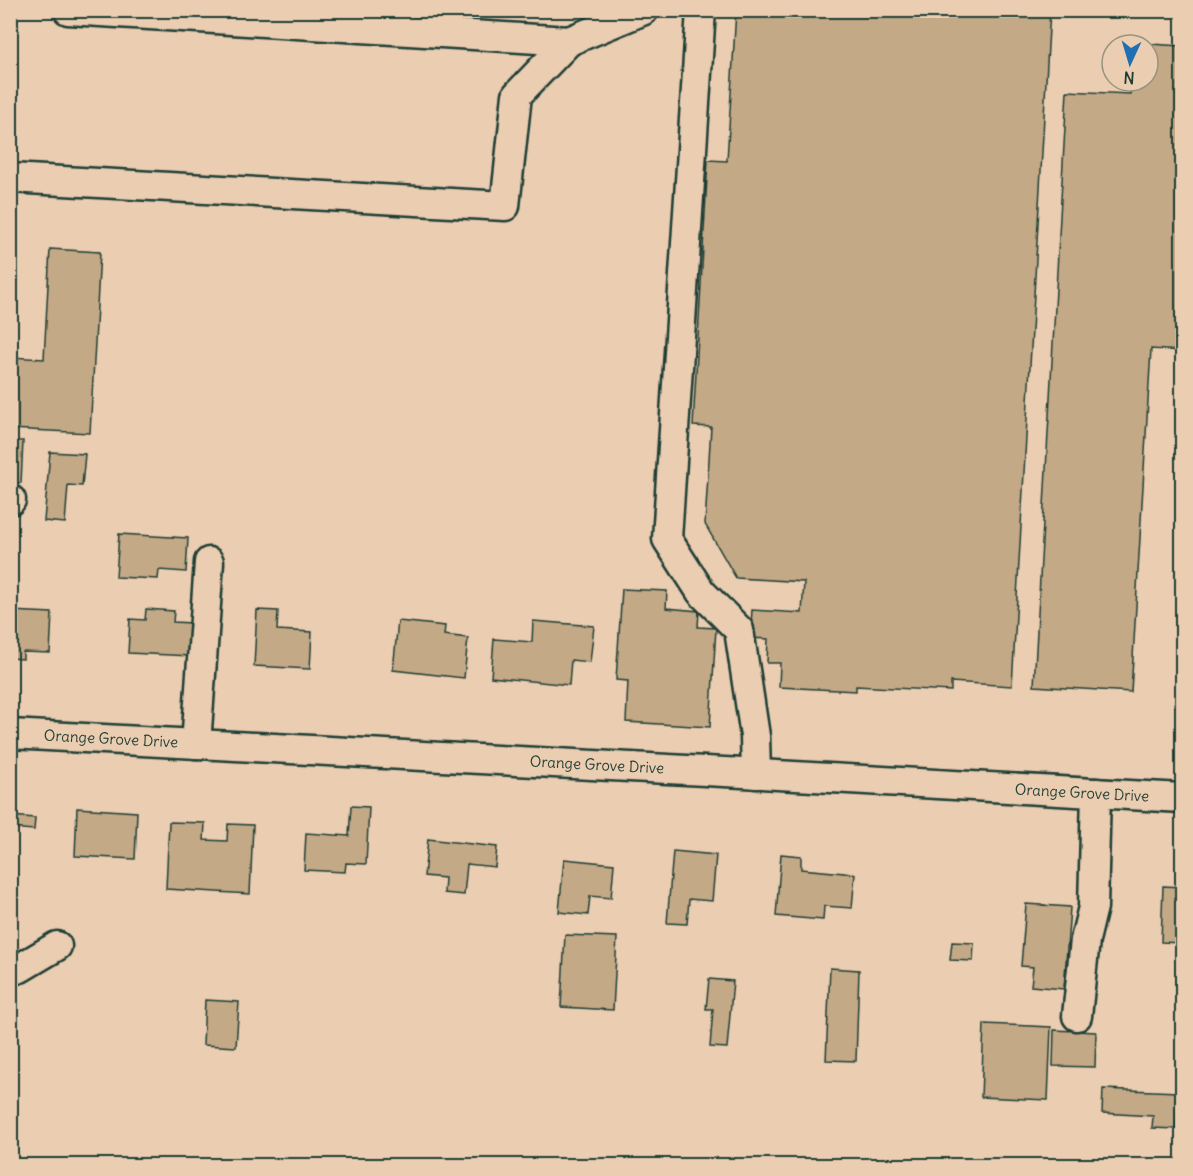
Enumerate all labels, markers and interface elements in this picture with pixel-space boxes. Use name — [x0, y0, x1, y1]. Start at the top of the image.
north arrow — [1100, 33, 1160, 93]
text: N — [1123, 68, 1135, 88]
street label: Orange Grove Drive — [43, 725, 179, 752]
street label: Orange Grove Drive — [529, 751, 665, 778]
street label: Orange Grove Drive — [1014, 779, 1150, 806]

